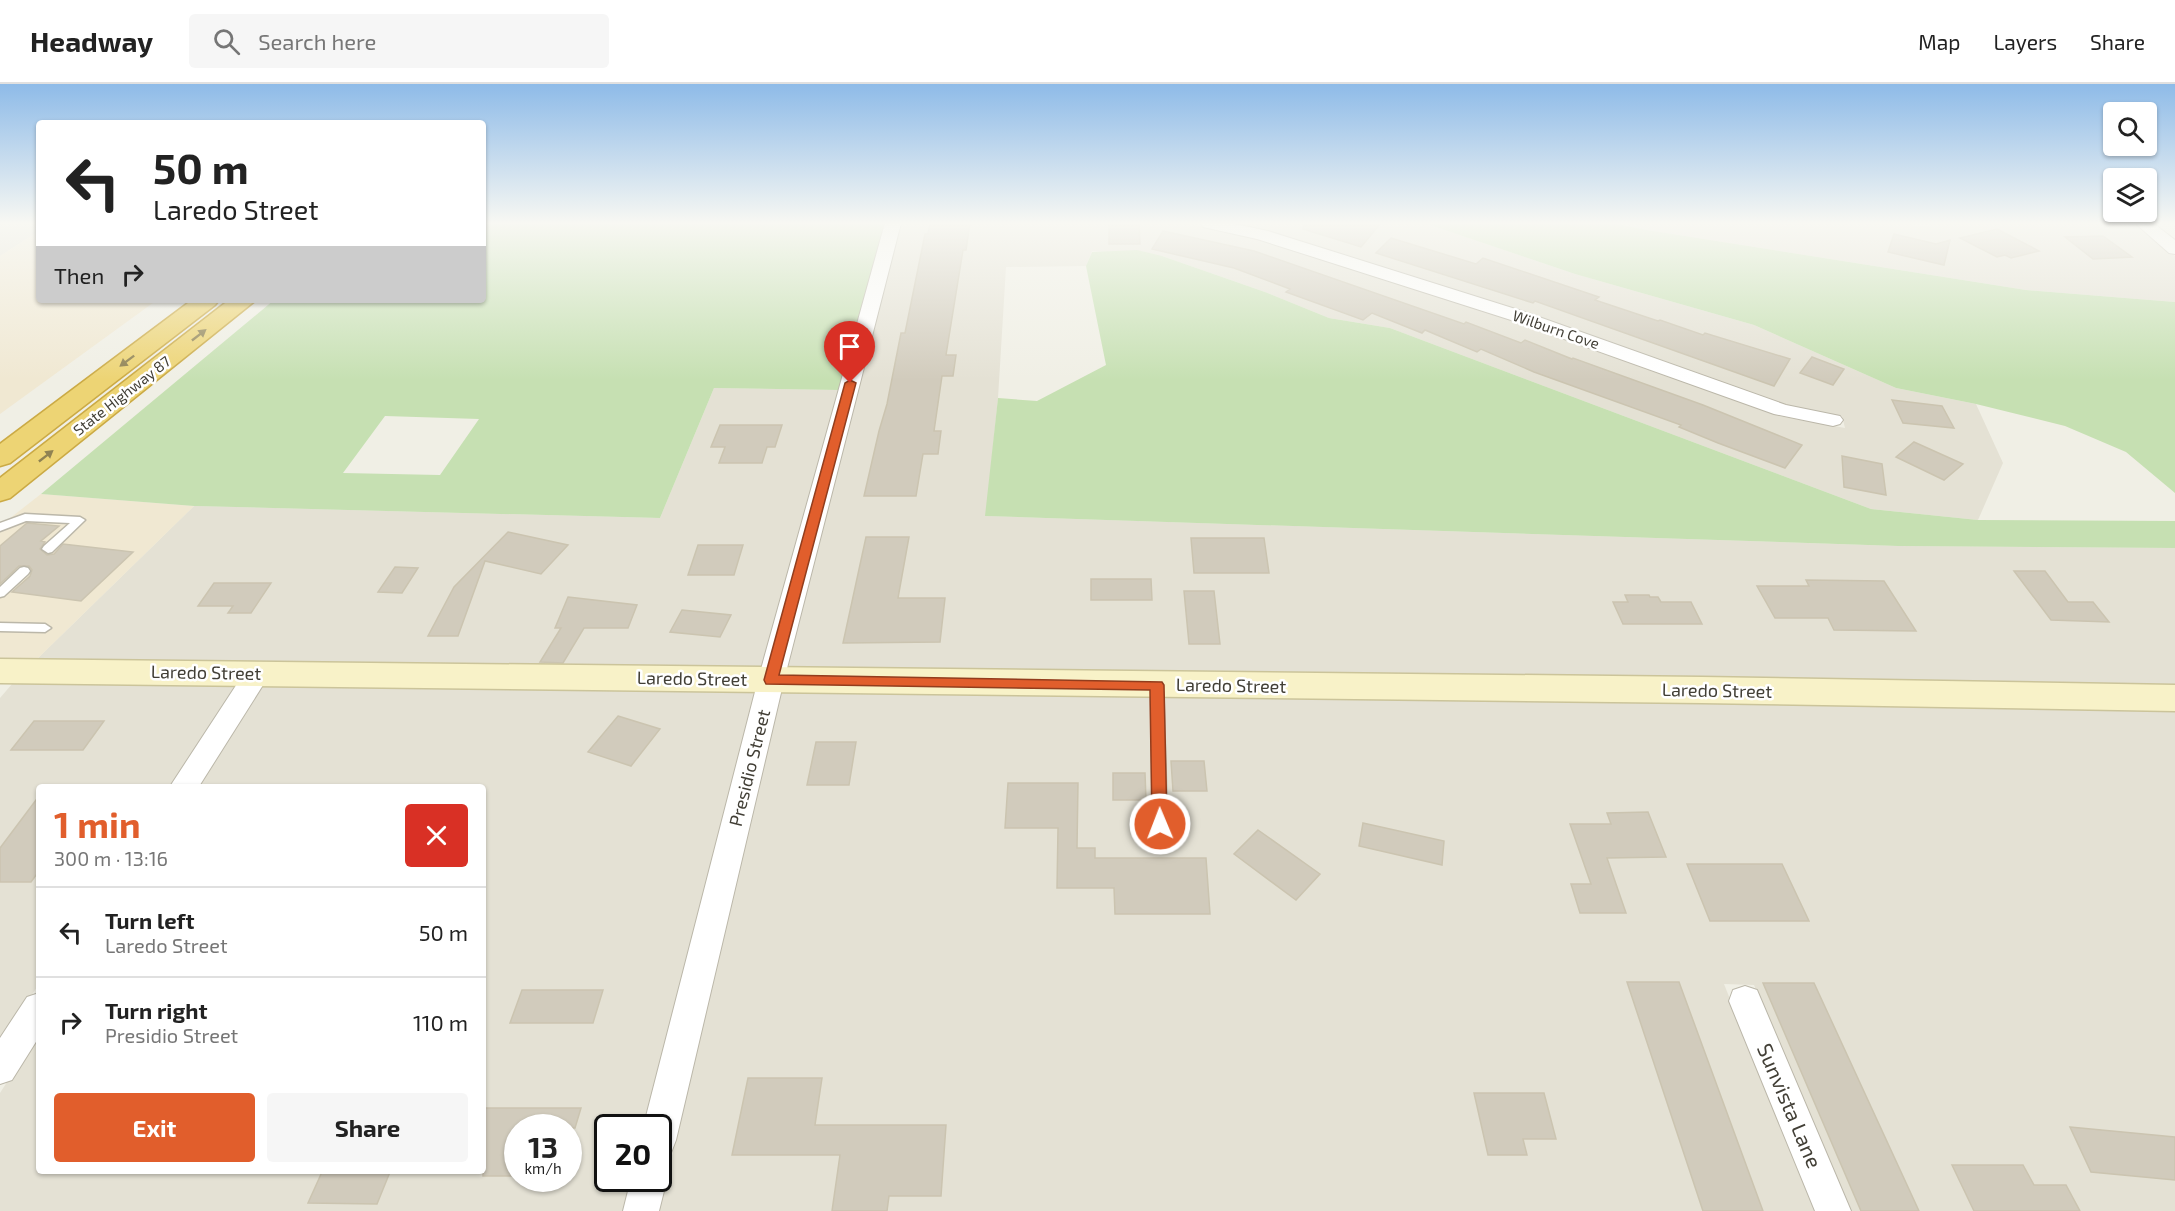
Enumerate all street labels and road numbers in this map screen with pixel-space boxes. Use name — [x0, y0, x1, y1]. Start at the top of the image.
street label: Wilburn Cove — [1511, 306, 1602, 352]
street label: State Highway 87 — [69, 351, 174, 439]
street label: Laredo Street — [151, 660, 262, 684]
street label: Laredo Street — [637, 666, 748, 690]
street label: Laredo Street — [1176, 673, 1287, 697]
street label: Laredo Street — [1662, 678, 1773, 702]
street label: Presidio Street — [724, 707, 774, 829]
street label: Sunvista Lane — [1753, 1039, 1828, 1172]

